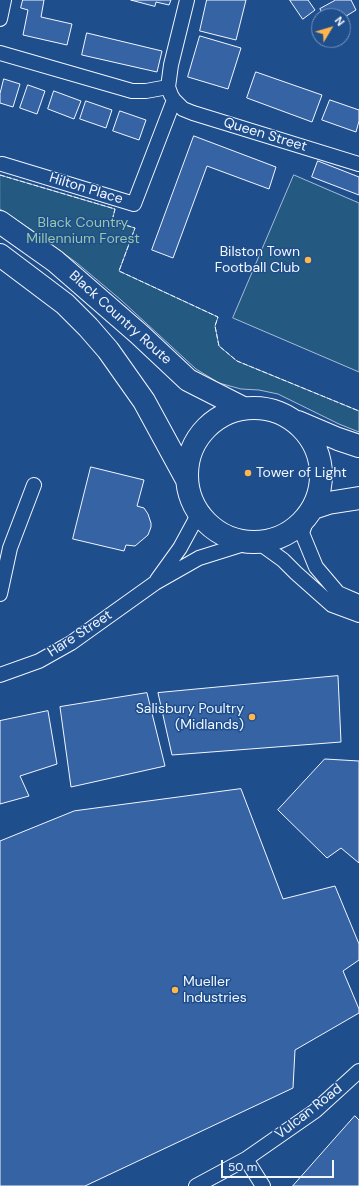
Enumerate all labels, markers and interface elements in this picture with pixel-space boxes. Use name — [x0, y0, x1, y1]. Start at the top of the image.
north arrow — [311, 8, 351, 48]
text: N — [332, 14, 348, 29]
street label: Queen Street — [221, 114, 309, 156]
street label: Hilton Place — [47, 170, 125, 208]
park label: Black Country Millennium Forest — [26, 215, 140, 248]
place label: Bilston Town Football Club — [215, 244, 300, 276]
marker: Bilston Town Football Club — [303, 255, 313, 265]
street label: Black Country Route — [65, 268, 175, 368]
place label: Tower of Light — [256, 465, 347, 481]
marker: Tower of Light — [243, 468, 253, 478]
street label: Hare Street — [45, 607, 115, 661]
place label: Salisbury Poultry (Midlands) — [136, 701, 244, 734]
marker: Salisbury Poultry (Midlands) — [247, 712, 257, 722]
place label: Mueller Industries — [183, 974, 247, 1006]
marker: Mueller Industries — [170, 985, 180, 995]
street label: Vulcan Road — [272, 1081, 346, 1143]
scale bar — [223, 1152, 336, 1178]
text: 50 m — [228, 1159, 257, 1175]

